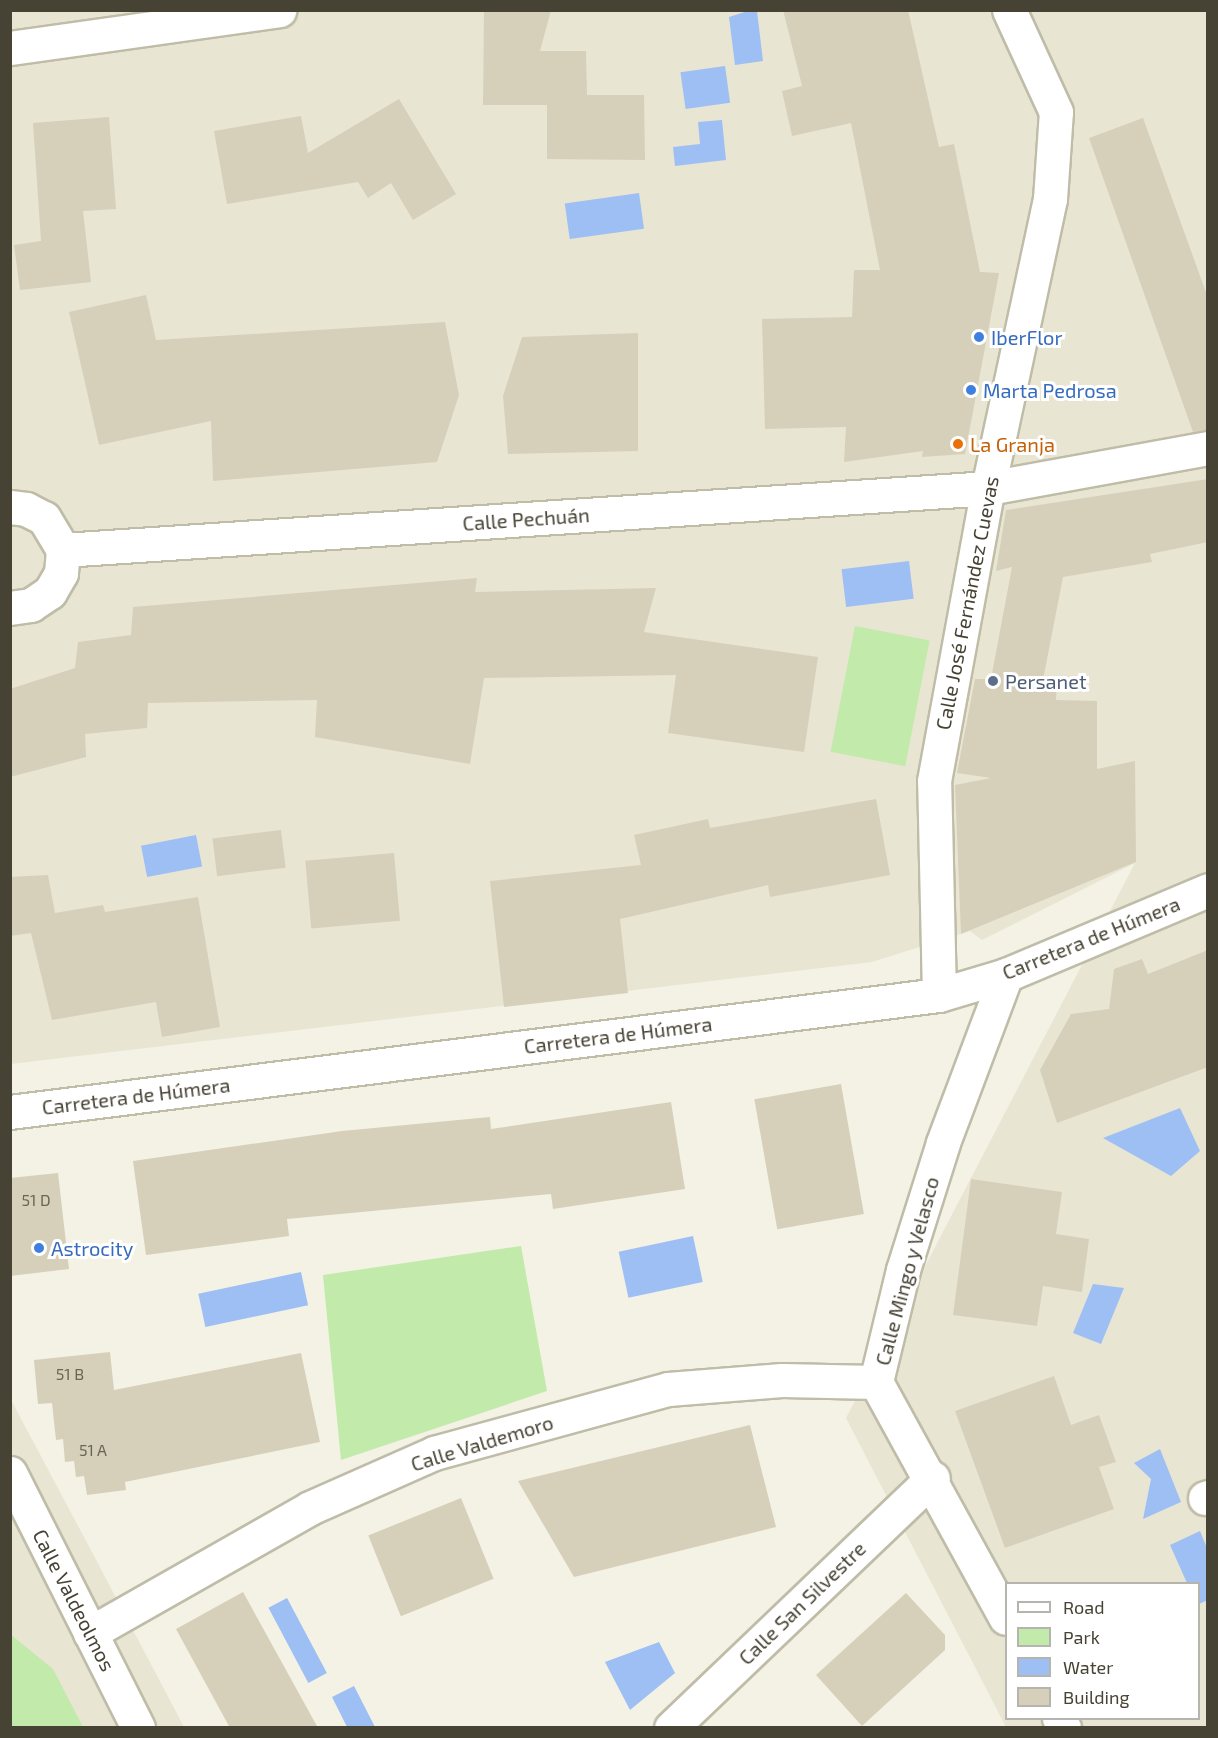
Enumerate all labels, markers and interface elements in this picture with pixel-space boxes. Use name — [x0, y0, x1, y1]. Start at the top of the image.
place label: IberFlor — [991, 325, 1062, 349]
marker: IberFlor — [972, 330, 986, 344]
place label: Marta Pedrosa — [983, 378, 1117, 402]
marker: Marta Pedrosa — [964, 383, 978, 397]
place label: La Granja — [970, 432, 1055, 456]
marker: La Granja — [951, 437, 965, 451]
street label: Calle José Fernández Cuevas — [931, 474, 1003, 732]
street label: Calle Pechuán — [462, 503, 590, 535]
place label: Persanet — [1005, 669, 1087, 693]
marker: Persanet — [986, 674, 1000, 688]
street label: Carretera de Húmera — [999, 891, 1183, 985]
street label: Carretera de Húmera — [523, 1012, 713, 1058]
street label: Carretera de Húmera — [41, 1073, 231, 1119]
street label: Calle Mingo y Velasco — [870, 1173, 944, 1369]
house number: 51 D — [21, 1190, 51, 1210]
place label: Astrocity — [51, 1236, 133, 1260]
marker: Astrocity — [32, 1241, 46, 1255]
house number: 51 B — [56, 1364, 84, 1384]
street label: Calle Valdemoro — [408, 1410, 556, 1476]
house number: 51 A — [79, 1440, 107, 1460]
street label: Calle Valdeolmos — [28, 1525, 120, 1675]
street label: Calle San Silvestre — [734, 1536, 870, 1670]
legend — [1005, 1582, 1200, 1720]
text: Road — [1063, 1596, 1104, 1618]
text: Park — [1063, 1626, 1100, 1648]
text: Water — [1063, 1656, 1113, 1678]
text: Building — [1063, 1686, 1130, 1708]

